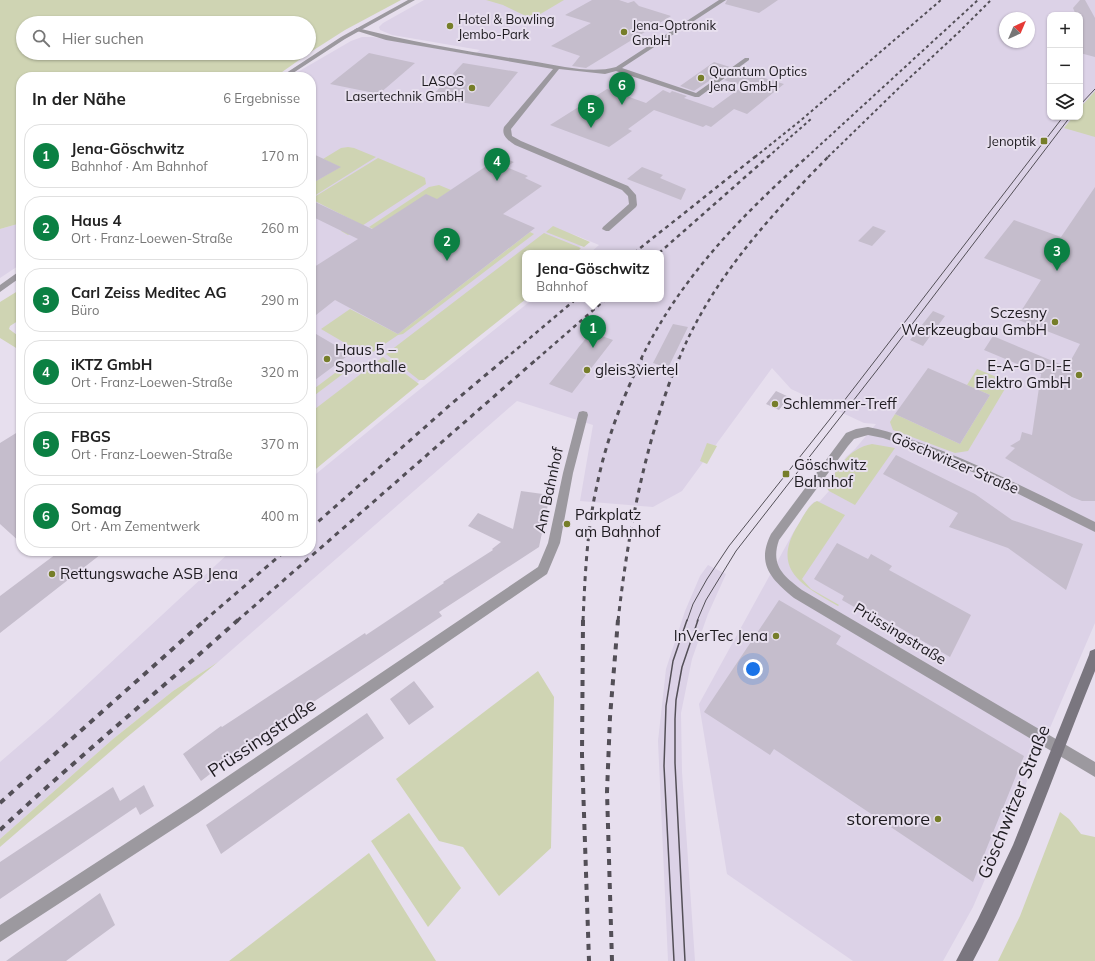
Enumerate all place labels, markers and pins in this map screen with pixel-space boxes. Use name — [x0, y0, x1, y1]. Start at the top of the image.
place label: Hotel & Bowling Jembo-Park — [458, 11, 555, 42]
place label: Jena-Optronik GmbH — [632, 17, 716, 48]
marker: Hotel & Bowling Jembo-Park — [445, 21, 455, 31]
marker: Jena-Optronik GmbH — [619, 27, 629, 37]
place label: Quantum Optics Jena GmbH — [709, 63, 807, 94]
pin: 6 — [609, 72, 635, 105]
place label: LASOS Lasertechnik GmbH — [345, 73, 464, 104]
marker: Quantum Optics Jena GmbH — [696, 73, 706, 83]
marker: LASOS Lasertechnik GmbH — [467, 83, 477, 93]
pin: 5 — [578, 95, 604, 128]
place label: Jenoptik — [988, 133, 1036, 149]
marker: Jenoptik — [1039, 136, 1049, 146]
pin: 4 — [484, 148, 510, 181]
pin: 2 — [434, 228, 460, 261]
pin: 3 — [1044, 238, 1070, 271]
place label: Sczesny Werkzeugbau GmbH — [901, 303, 1047, 339]
pin: 1 — [580, 315, 606, 348]
marker: Sczesny Werkzeugbau GmbH — [1050, 317, 1060, 327]
place label: Haus 5 – Sporthalle — [335, 340, 406, 376]
marker: Haus 5 – Sporthalle — [322, 354, 332, 364]
place label: E-A-G D-I-E Elektro GmbH — [975, 356, 1071, 392]
place label: gleis3viertel — [595, 360, 678, 379]
marker: gleis3viertel — [582, 365, 592, 375]
marker: E-A-G D-I-E Elektro GmbH — [1074, 370, 1084, 380]
place label: Schlemmer-Treff — [783, 394, 898, 413]
marker: Schlemmer-Treff — [770, 399, 780, 409]
place label: Göschwitz Bahnhof — [794, 455, 867, 491]
marker: Göschwitz Bahnhof — [781, 469, 791, 479]
place label: Parkplatz am Bahnhof — [575, 505, 661, 541]
marker: Parkplatz am Bahnhof — [562, 519, 572, 529]
place label: Rettungswache ASB Jena — [60, 564, 238, 583]
marker: Rettungswache ASB Jena — [47, 569, 57, 579]
place label: InVerTec Jena — [674, 626, 768, 645]
marker: InVerTec Jena — [771, 631, 781, 641]
place label: storemore — [846, 807, 930, 830]
marker: storemore — [933, 814, 943, 824]

